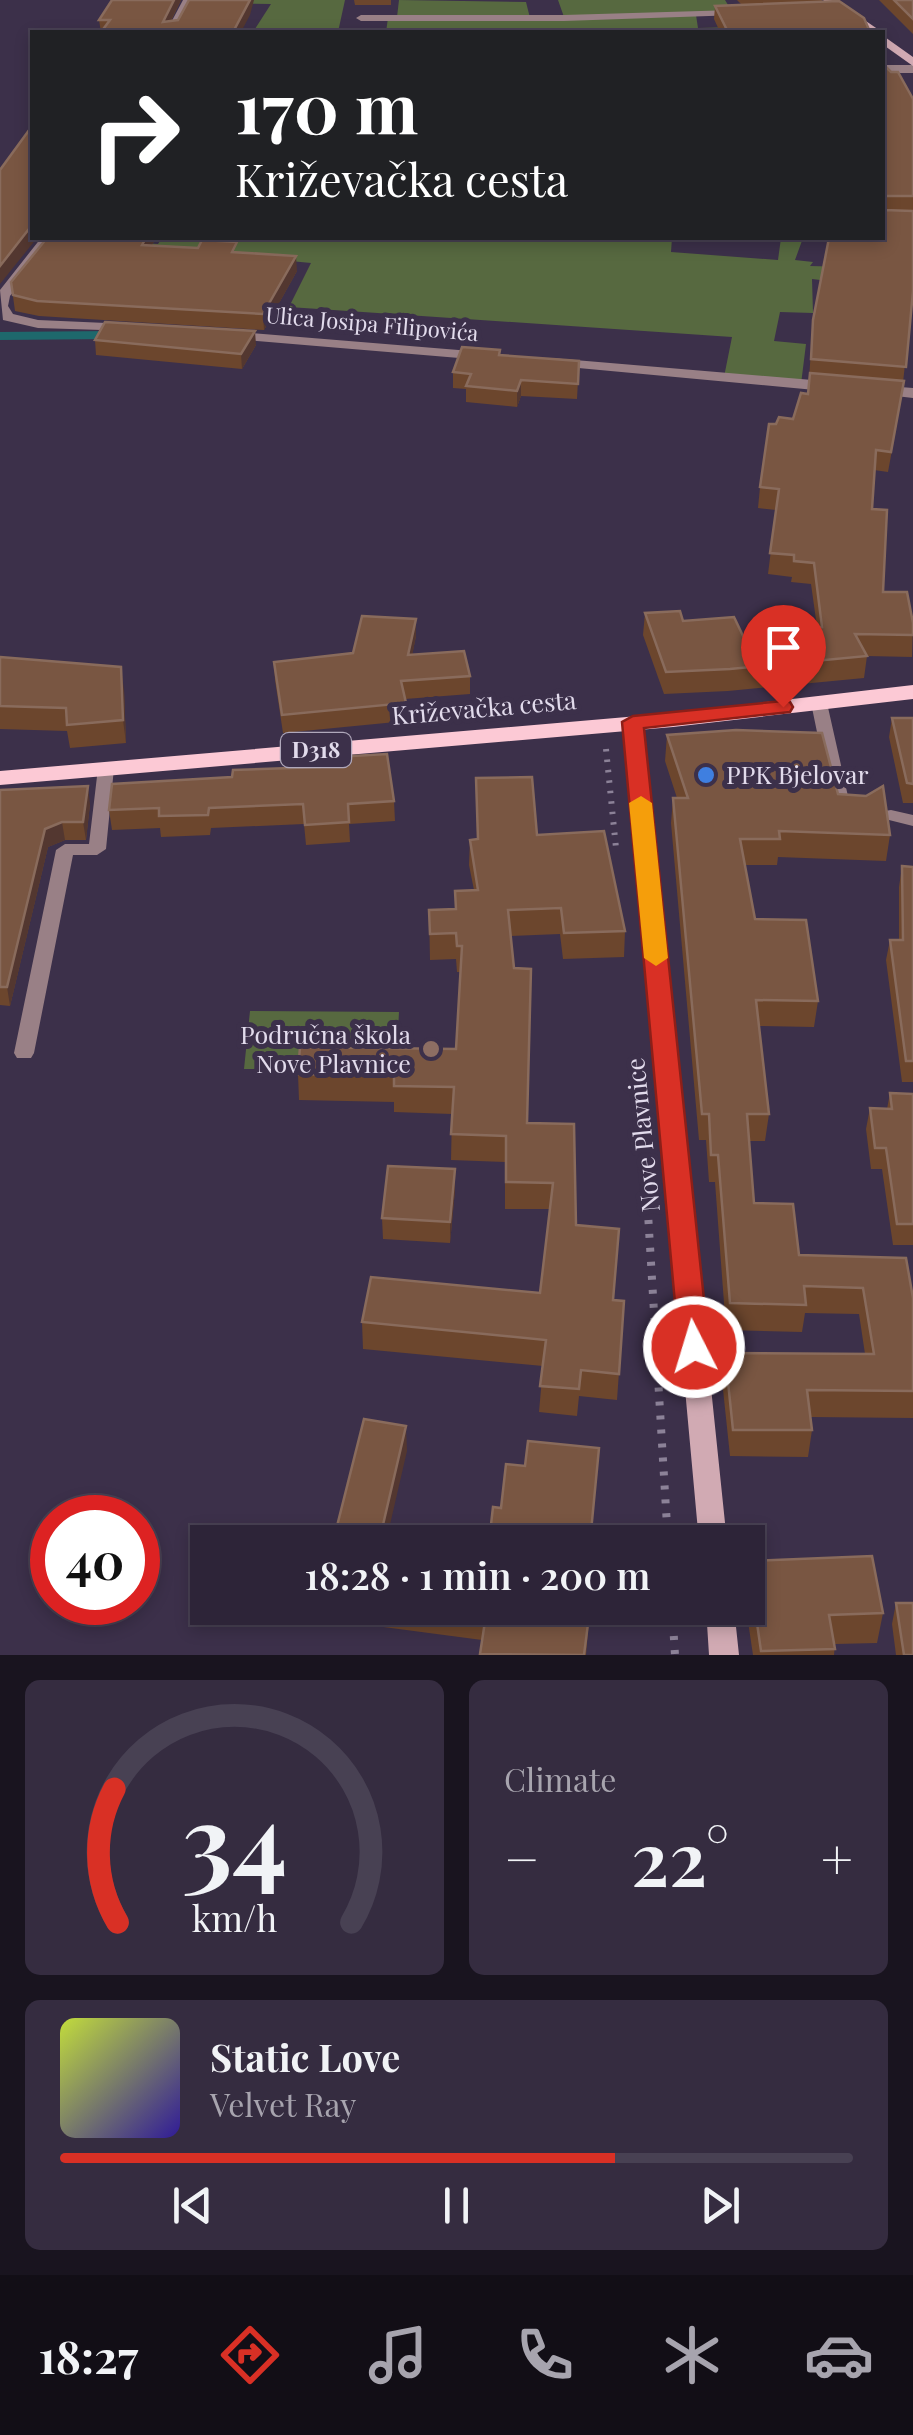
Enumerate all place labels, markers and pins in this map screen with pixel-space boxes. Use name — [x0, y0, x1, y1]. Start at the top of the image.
pin — [741, 605, 826, 708]
place label: PPK Bjelovar — [726, 757, 869, 790]
marker: PPK Bjelovar — [695, 764, 717, 786]
place label: Područna škola Nove Plavnice — [240, 1017, 412, 1079]
marker: Područna škola Nove Plavnice — [420, 1038, 442, 1060]

